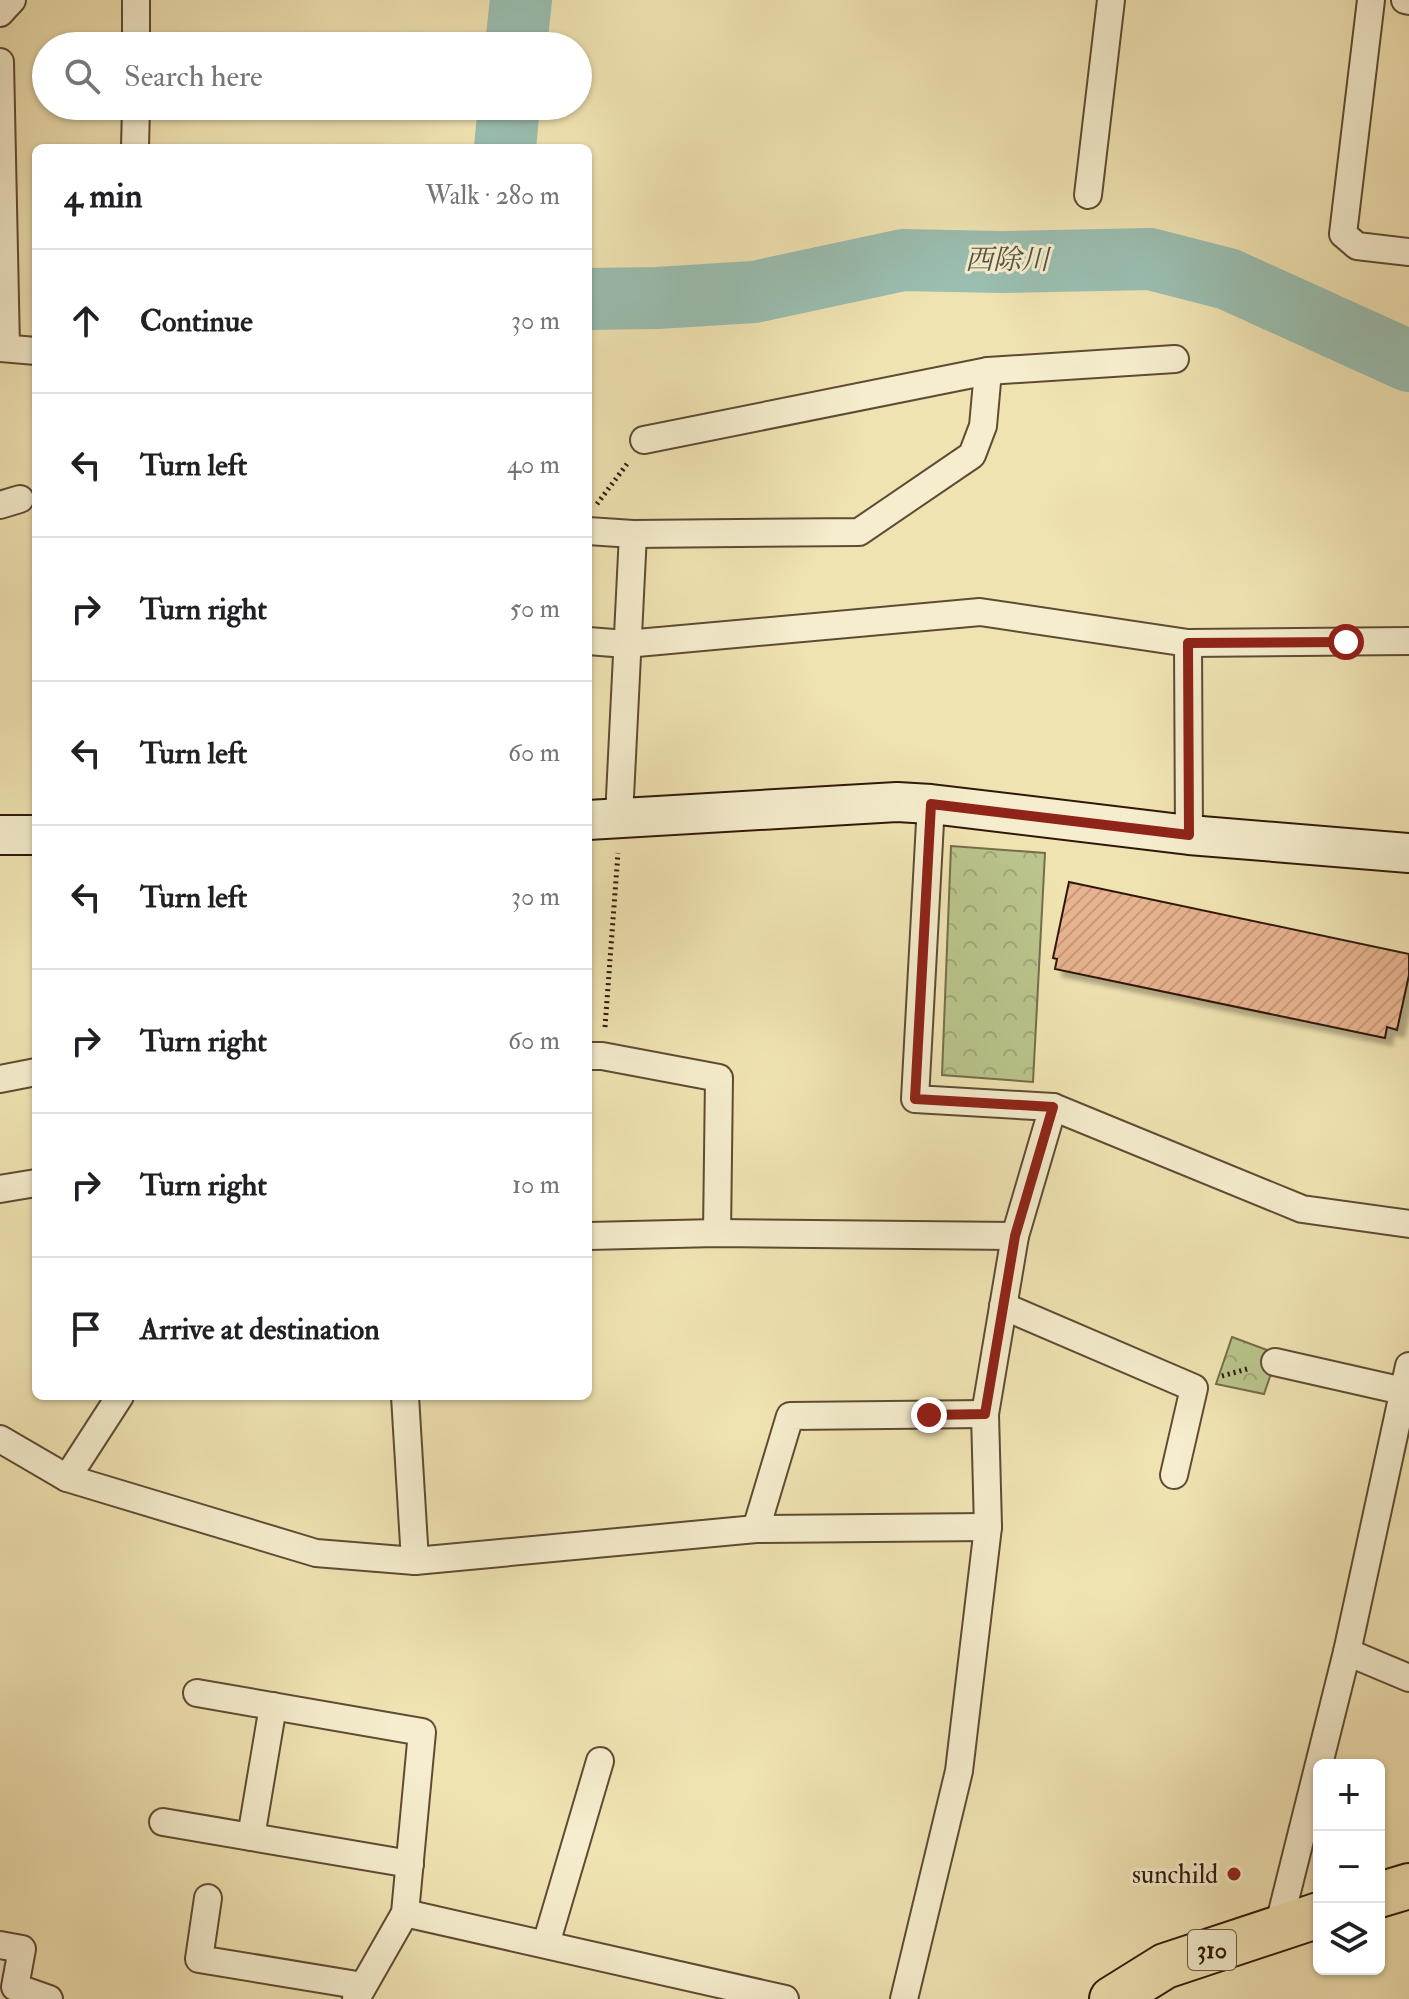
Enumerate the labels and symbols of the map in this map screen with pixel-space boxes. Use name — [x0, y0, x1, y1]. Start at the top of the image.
water label: 西除川 — [965, 243, 1052, 278]
route start — [1328, 624, 1364, 660]
route end — [911, 1397, 947, 1433]
place label: sunchild — [1132, 1859, 1218, 1891]
marker: sunchild — [1225, 1865, 1243, 1883]
road number: 310 — [1188, 1930, 1236, 1970]

